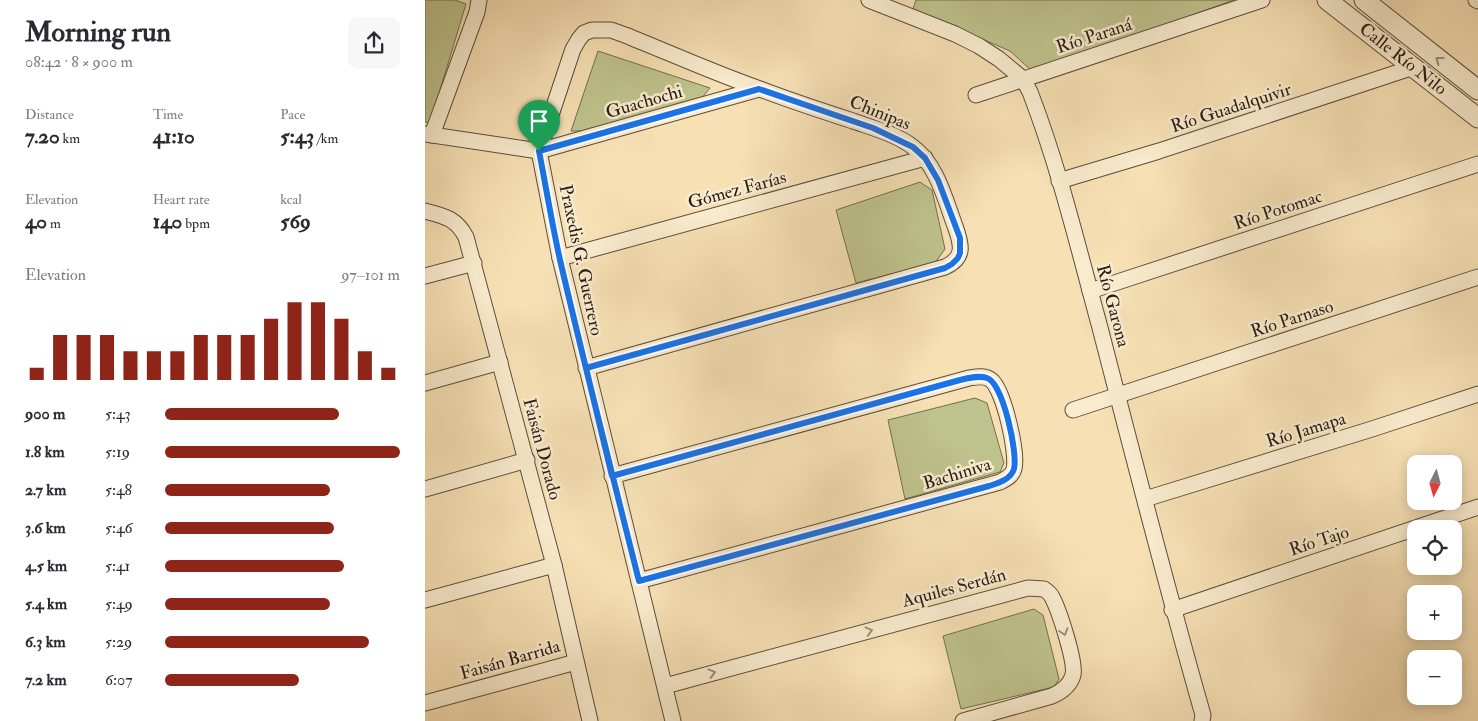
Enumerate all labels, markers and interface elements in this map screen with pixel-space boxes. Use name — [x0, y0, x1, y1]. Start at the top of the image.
street label: Río Paraná — [1053, 13, 1135, 59]
text: Morning run — [25, 15, 171, 50]
button: share — [348, 17, 400, 69]
street label: Calle Río Nilo — [1355, 18, 1452, 101]
text: 08:42 · 8 × 900 m — [25, 52, 133, 72]
one-way arrow — [1435, 57, 1445, 66]
street label: Río Guadalquivir — [1168, 78, 1294, 138]
street label: Guachochi — [603, 80, 685, 124]
street label: Chinipas — [846, 90, 914, 136]
pin — [518, 100, 560, 151]
text: Distance — [25, 106, 74, 123]
text: Time — [153, 106, 183, 123]
text: Pace — [280, 106, 305, 123]
icon: arrive — [525, 107, 553, 135]
text: 7.20 — [25, 123, 60, 150]
text: 41:10 — [153, 123, 195, 150]
text: 5:43 — [280, 123, 314, 150]
text: km — [60, 130, 80, 147]
text: /km — [314, 130, 338, 147]
street label: Gómez Farías — [685, 166, 789, 214]
street label: Praxedis G. Guerrero — [554, 182, 608, 338]
street label: Río Potomac — [1231, 185, 1325, 235]
text: Elevation — [25, 191, 78, 208]
text: Heart rate — [153, 191, 210, 208]
text: kcal — [280, 191, 302, 208]
text: 40 — [25, 208, 47, 235]
text: 140 — [153, 208, 182, 235]
text: 569 — [280, 208, 311, 235]
text: m — [47, 215, 61, 232]
text: bpm — [182, 215, 210, 232]
street label: Río Garona — [1091, 262, 1135, 350]
text: Elevation — [25, 265, 86, 285]
text: 97–101 m — [341, 265, 400, 285]
street label: Río Parnaso — [1248, 295, 1337, 343]
street label: Faisán Dorado — [517, 396, 567, 503]
text: 900 m — [25, 404, 65, 424]
text: 5:43 — [105, 404, 131, 424]
street label: Río Jamapa — [1263, 407, 1349, 453]
text: 1.8 km — [25, 442, 65, 462]
text: 5:19 — [105, 442, 130, 462]
street label: Bachiniva — [920, 453, 994, 495]
north arrow — [1407, 455, 1463, 510]
map controls — [1407, 455, 1462, 705]
text: 2.7 km — [25, 480, 66, 500]
text: 5:48 — [105, 480, 132, 500]
text: 3.6 km — [25, 518, 66, 538]
text: 5:46 — [105, 518, 133, 538]
street label: Río Tajo — [1286, 520, 1352, 561]
button: locate — [1407, 520, 1462, 575]
text: 4.5 km — [25, 556, 67, 576]
text: 5:41 — [105, 556, 130, 576]
street label: Aquiles Serdán — [899, 563, 1008, 613]
button: + — [1407, 585, 1462, 640]
text: 5.4 km — [25, 594, 67, 614]
text: 5:49 — [105, 594, 133, 614]
one-way arrow — [864, 626, 872, 636]
one-way arrow — [1058, 627, 1068, 636]
text: 6.3 km — [25, 632, 66, 652]
text: 5:29 — [105, 632, 132, 652]
street label: Faisán Barrida — [457, 635, 563, 685]
button: − — [1407, 650, 1462, 705]
one-way arrow — [707, 669, 716, 679]
text: 7.2 km — [25, 670, 67, 690]
text: 6:07 — [105, 670, 133, 690]

